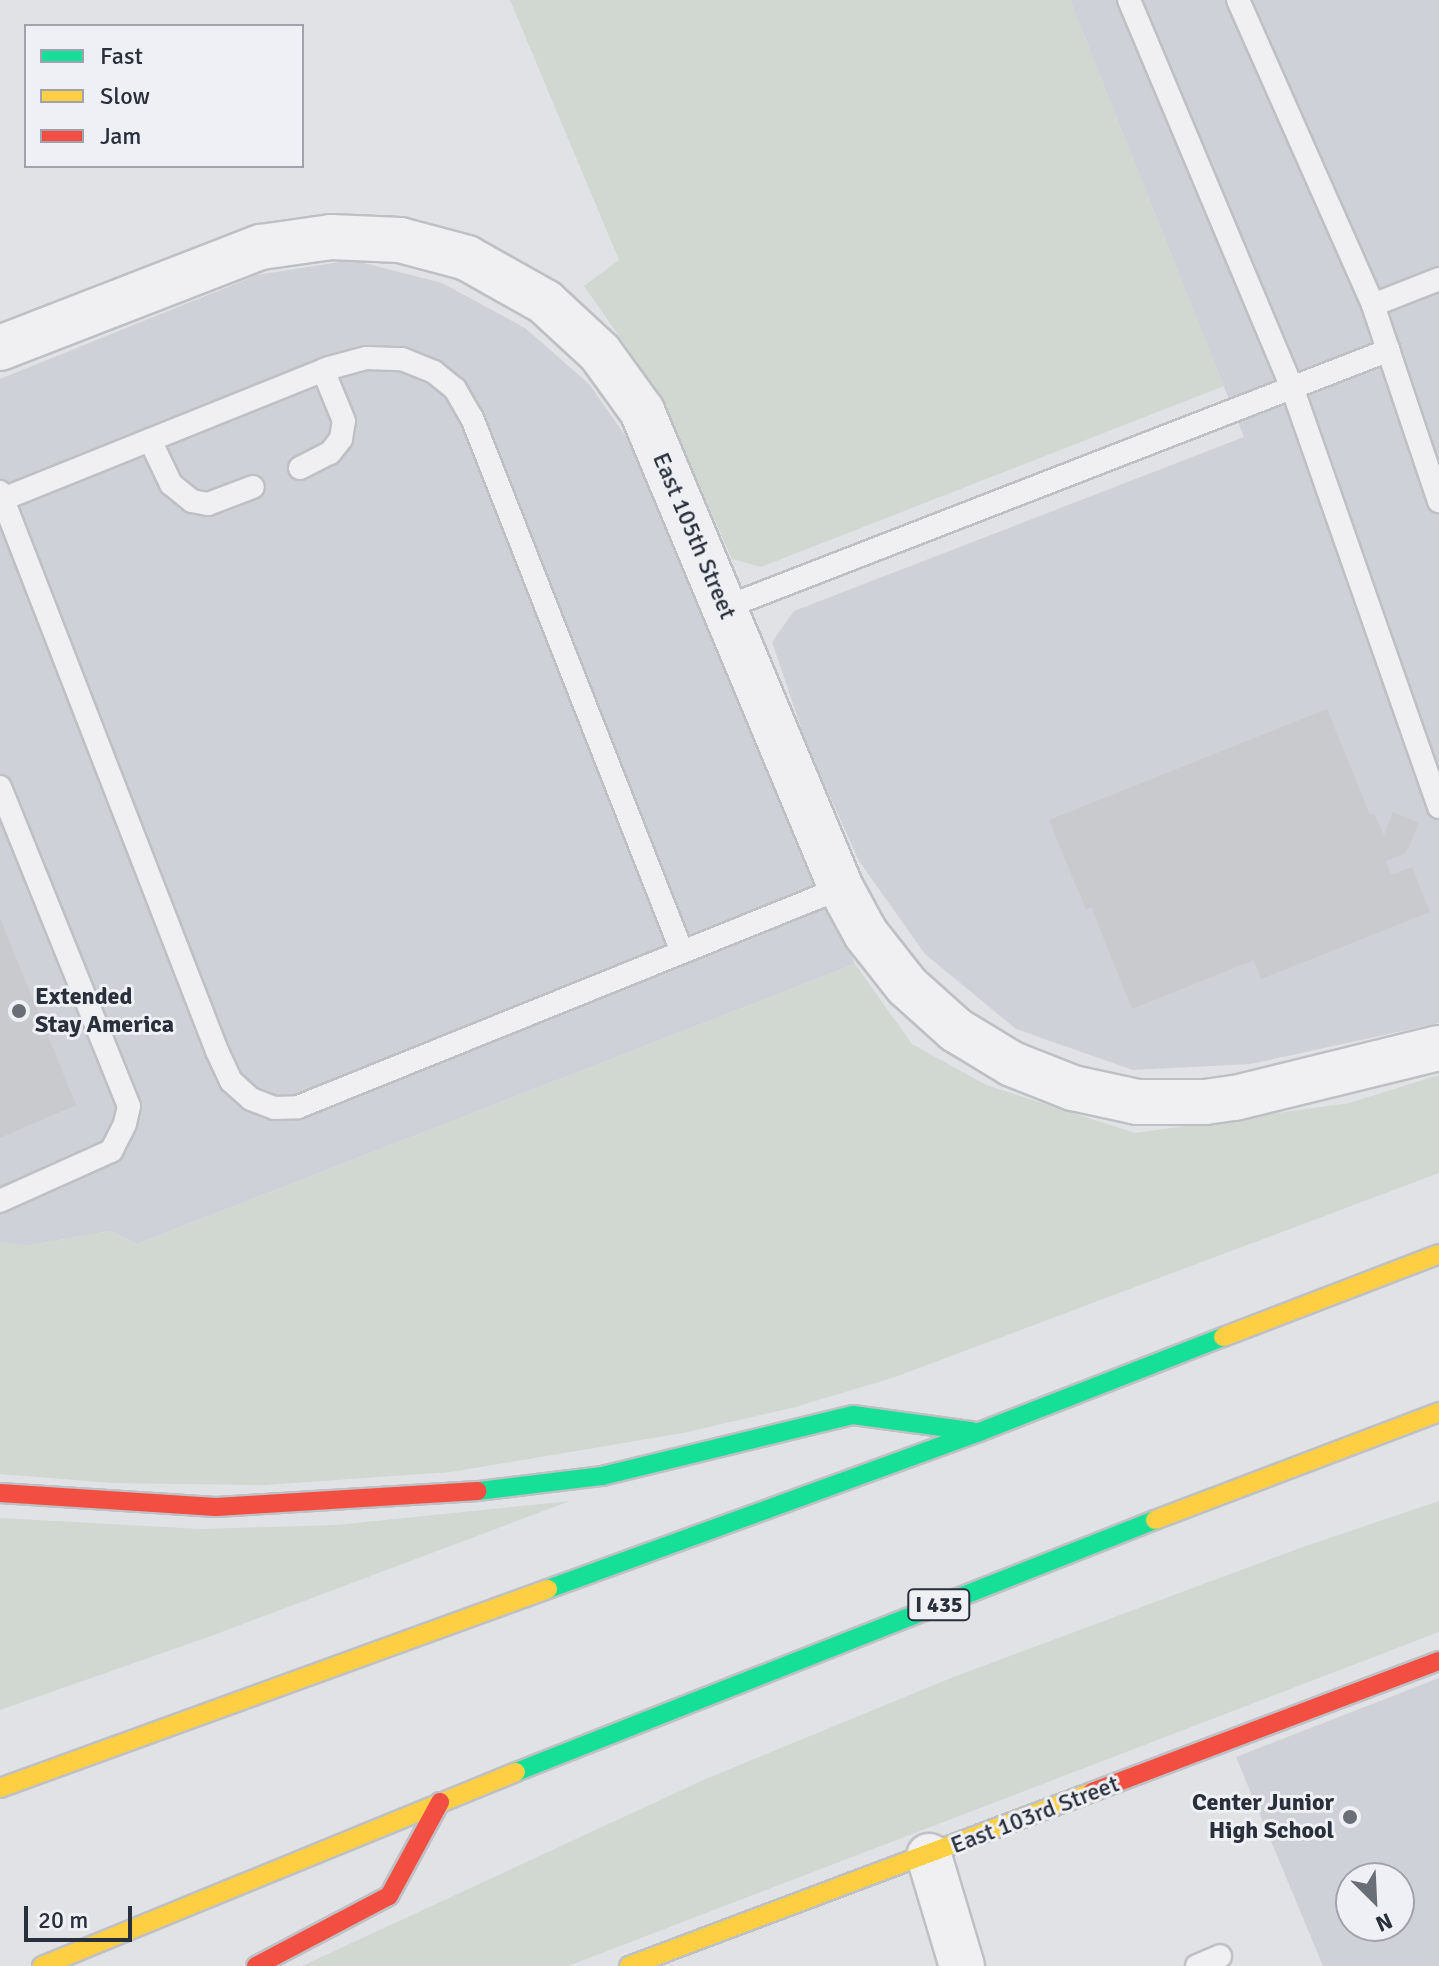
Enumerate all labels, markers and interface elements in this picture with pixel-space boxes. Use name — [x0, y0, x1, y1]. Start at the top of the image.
legend — [24, 24, 304, 168]
text: Fast — [100, 41, 143, 71]
text: Slow — [100, 81, 150, 111]
text: Jam — [100, 121, 141, 151]
street label: East 105th Street — [646, 448, 742, 624]
place label: Extended Stay America — [35, 983, 174, 1039]
marker: Extended Stay America — [10, 1002, 28, 1020]
road number: I 435 — [907, 1587, 971, 1623]
street label: East 103rd Street — [947, 1770, 1123, 1860]
place label: Center Junior High School — [1192, 1789, 1334, 1845]
marker: Center Junior High School — [1341, 1808, 1359, 1826]
north arrow — [1335, 1862, 1415, 1942]
scale bar — [28, 1890, 136, 1940]
text: 20 m — [38, 1905, 88, 1935]
text: N — [1372, 1907, 1397, 1938]

